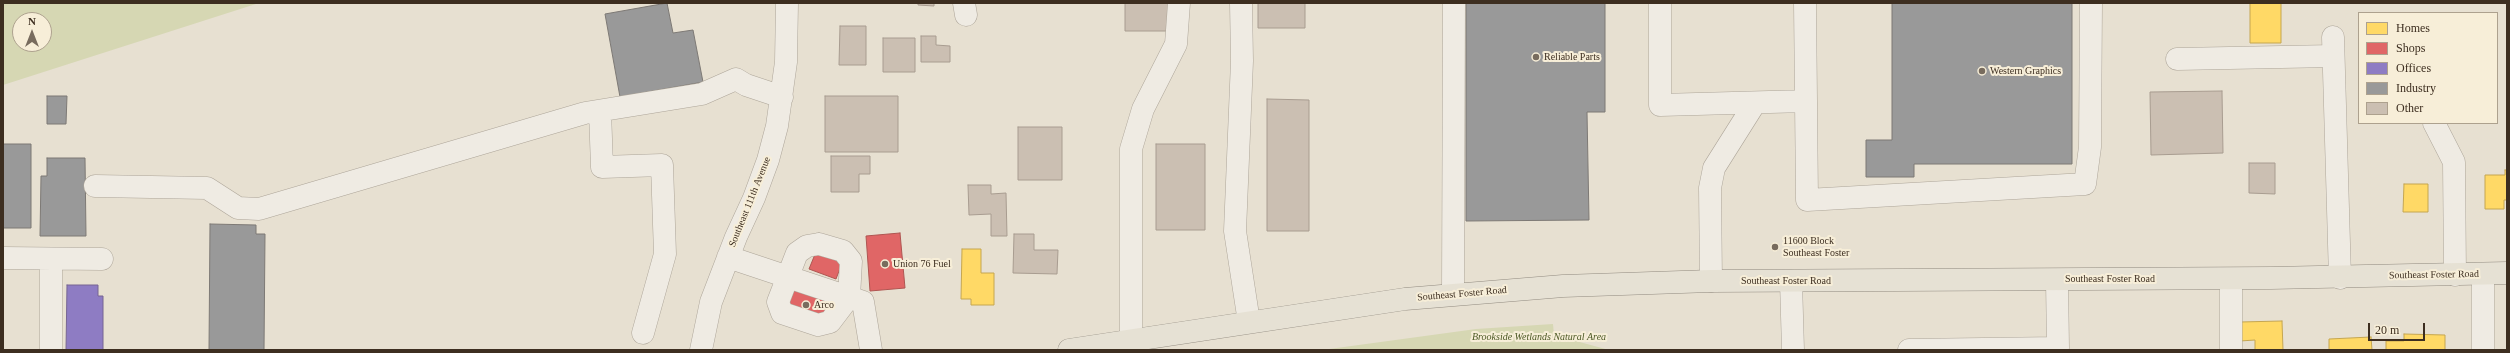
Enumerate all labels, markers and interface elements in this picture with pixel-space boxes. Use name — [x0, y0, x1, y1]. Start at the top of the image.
north arrow — [12, 12, 52, 52]
legend — [2358, 12, 2498, 124]
text: N — [28, 15, 36, 27]
text: Homes — [2396, 21, 2430, 35]
text: Shops — [2396, 41, 2425, 55]
place label: Reliable Parts — [1544, 51, 1600, 63]
marker: Reliable Parts — [1531, 52, 1541, 62]
text: Offices — [2396, 61, 2431, 75]
place label: Western Graphics — [1990, 65, 2061, 77]
marker: Western Graphics — [1977, 66, 1987, 76]
text: Industry — [2396, 81, 2436, 95]
text: Other — [2396, 101, 2423, 115]
street label: Southeast 111th Avenue — [726, 155, 774, 249]
place label: 11600 Block Southeast Foster — [1783, 235, 1849, 258]
marker: 11600 Block Southeast Foster — [1770, 242, 1780, 252]
place label: Union 76 Fuel — [893, 258, 951, 270]
marker: Union 76 Fuel — [880, 259, 890, 269]
street label: Southeast Foster Road — [2389, 268, 2479, 282]
street label: Southeast Foster Road — [2065, 273, 2155, 285]
street label: Southeast Foster Road — [1741, 275, 1831, 287]
street label: Southeast Foster Road — [1417, 284, 1507, 304]
place label: Arco — [814, 299, 834, 311]
marker: Arco — [801, 300, 811, 310]
scale bar — [2370, 315, 2427, 341]
text: 20 m — [2375, 323, 2399, 337]
park label: Brookside Wetlands Natural Area — [1472, 331, 1606, 343]

